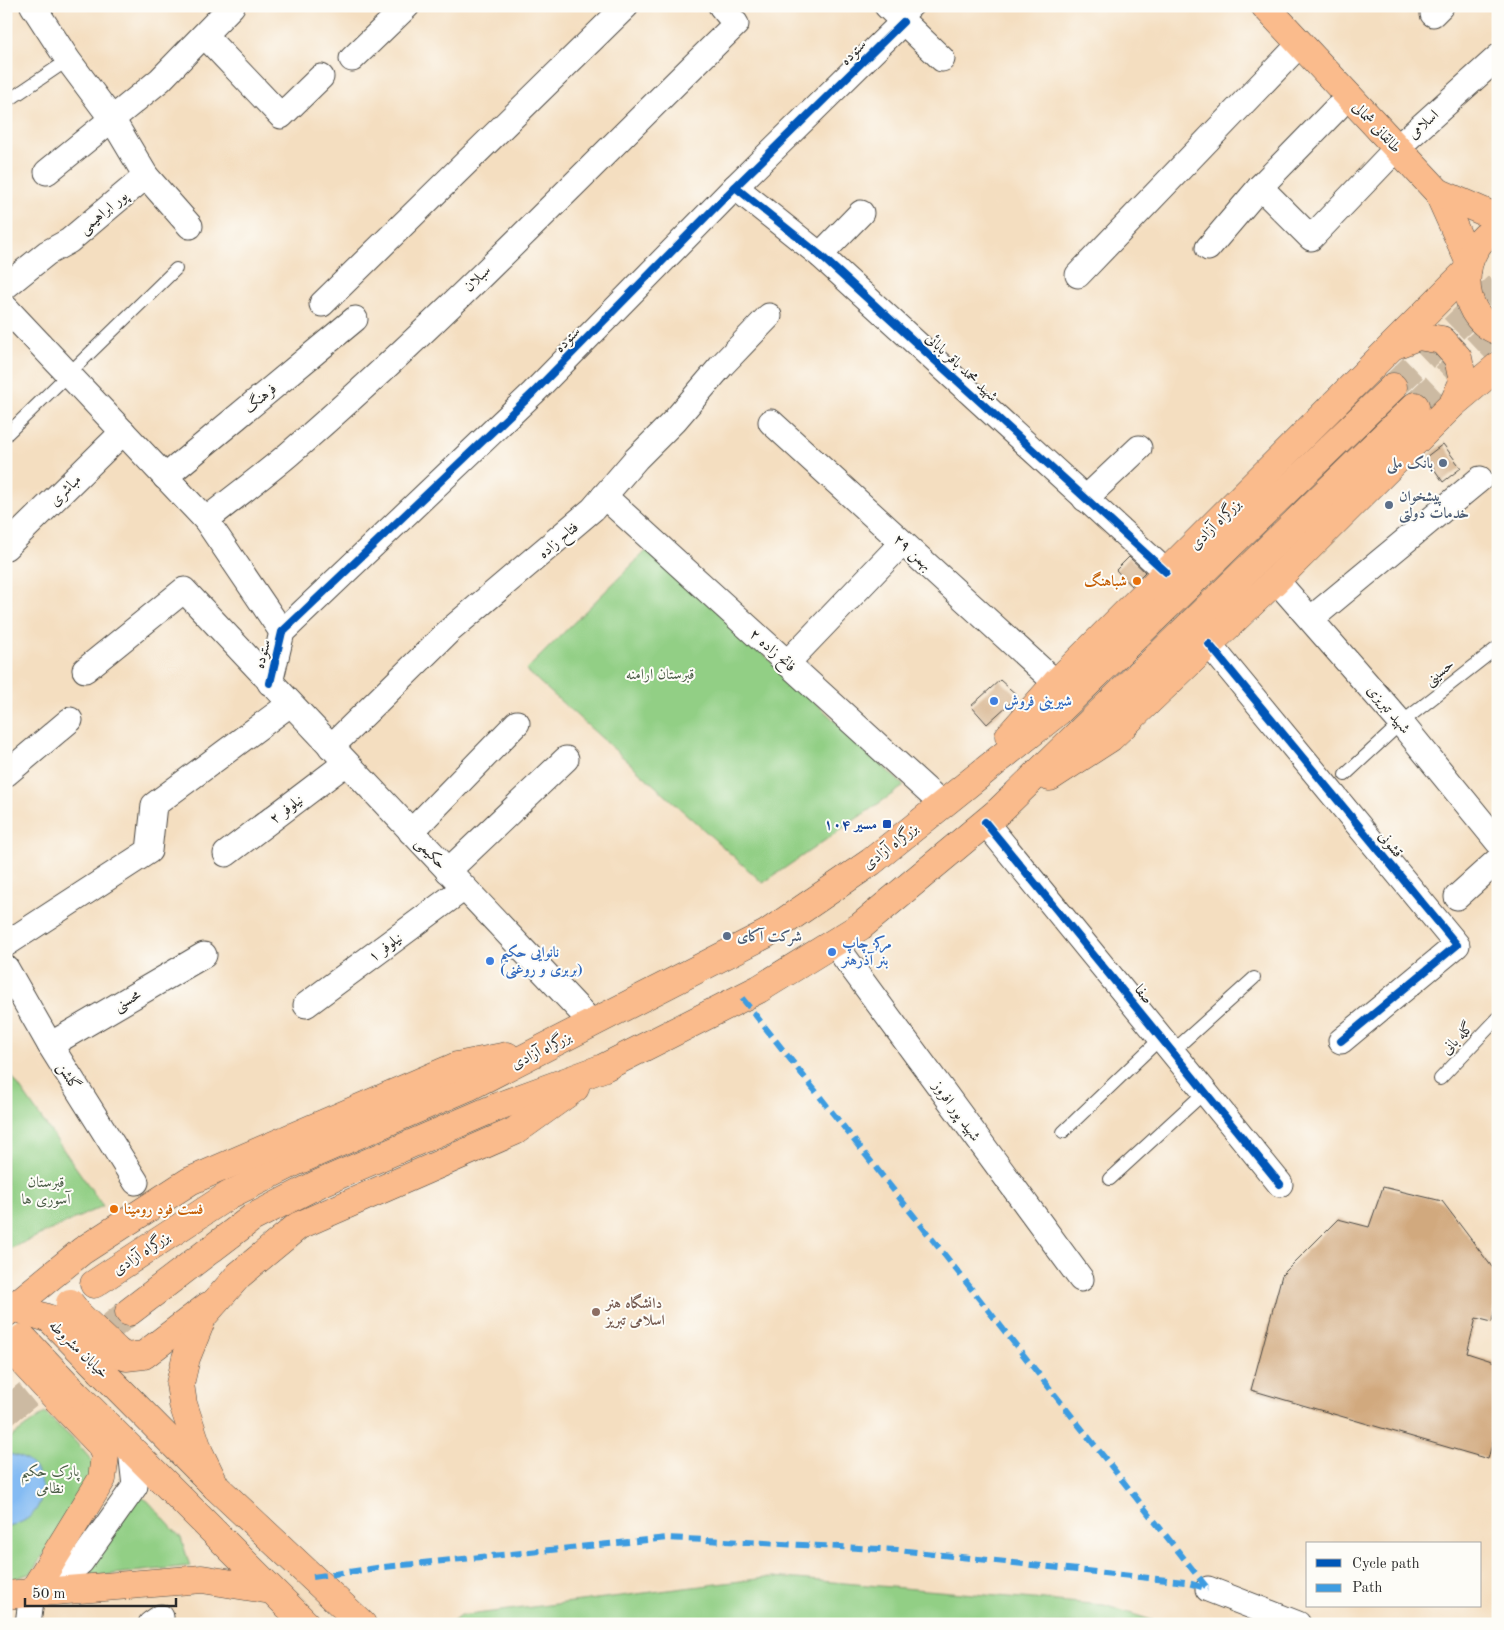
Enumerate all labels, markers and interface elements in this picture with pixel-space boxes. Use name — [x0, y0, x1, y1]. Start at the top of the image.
street label: ستوده — [838, 37, 870, 69]
street label: طالقانی شمالی — [1349, 100, 1403, 156]
street label: اسلامی — [1406, 108, 1442, 142]
street label: پور ابراهیمی — [77, 188, 133, 239]
street label: سبلان — [462, 263, 494, 295]
street label: ستوده — [552, 324, 584, 356]
street label: شهید محمد باقر بابائی — [921, 329, 1002, 406]
street label: فرهنگ — [239, 378, 281, 418]
place label: بانک ملی — [1386, 455, 1433, 475]
marker: بانک ملی — [1437, 457, 1449, 469]
street label: مباشری — [47, 472, 85, 510]
place label: پیشخوان خدمات دولتی — [1399, 489, 1469, 524]
street label: بزرگراه آزادی — [1185, 494, 1245, 553]
marker: پیشخوان خدمات دولتی — [1383, 499, 1395, 511]
street label: فتاح زاده — [536, 520, 584, 565]
street label: ۲۹ بهمن — [889, 532, 934, 575]
place label: شباهنگ — [1084, 571, 1127, 590]
marker: شباهنگ — [1131, 575, 1143, 587]
street label: فاتح زاده ۲ — [743, 626, 799, 679]
street label: ستوده — [253, 638, 274, 671]
street label: حسینی — [1422, 657, 1459, 691]
park label: قبرستان ارامنه — [626, 668, 694, 683]
street label: شهید تبریزی — [1363, 683, 1412, 738]
marker: شیرینی فروش — [988, 695, 1000, 707]
place label: شیرینی فروش — [1004, 695, 1072, 712]
street label: نیلوفر ۲ — [267, 793, 307, 828]
place label: مسیر ۱۰۴ — [824, 818, 877, 833]
street label: بزرگراه آزادی — [858, 818, 921, 873]
marker: مسیر ۱۰۴ — [881, 818, 893, 830]
street label: قشونی — [1375, 829, 1405, 861]
street label: حکیمی — [410, 834, 450, 874]
place label: شرکت آکای — [737, 927, 802, 947]
marker: شرکت آکای — [721, 930, 733, 942]
street label: نیلوفر ۱ — [366, 931, 406, 966]
place label: مرکز چاپ بنر آذرهنر — [840, 935, 892, 969]
place label: نانوایی حکیم (بربری و روغنی) — [500, 944, 583, 980]
marker: مرکز چاپ بنر آذرهنر — [826, 946, 838, 958]
marker: نانوایی حکیم (بربری و روغنی) — [484, 955, 496, 967]
street label: صفا — [1131, 983, 1155, 1007]
street label: محسنی — [112, 988, 145, 1017]
street label: گله بانی — [1437, 1018, 1477, 1058]
street label: بزرگراه آزادی — [507, 1026, 574, 1073]
street label: گلشن — [53, 1059, 84, 1094]
street label: شهید پور افروز — [926, 1078, 982, 1146]
park label: قبرستان آسوری ها — [22, 1176, 72, 1208]
place label: فست فود رومینا — [124, 1202, 204, 1218]
marker: فست فود رومینا — [108, 1203, 120, 1215]
street label: بزرگراه آزادی — [108, 1226, 173, 1279]
place label: دانشگاه هنر اسلامی تبریز — [604, 1293, 665, 1329]
marker: دانشگاه هنر اسلامی تبریز — [590, 1306, 602, 1318]
street label: خیابان مشروطه — [45, 1318, 111, 1383]
park label: پارک حکیم نظامی — [21, 1463, 80, 1497]
legend — [1306, 1542, 1482, 1608]
text: Cycle path — [1352, 1557, 1420, 1572]
scale bar — [25, 1575, 176, 1607]
text: Path — [1352, 1581, 1382, 1596]
text: 50 m — [32, 1587, 66, 1602]

